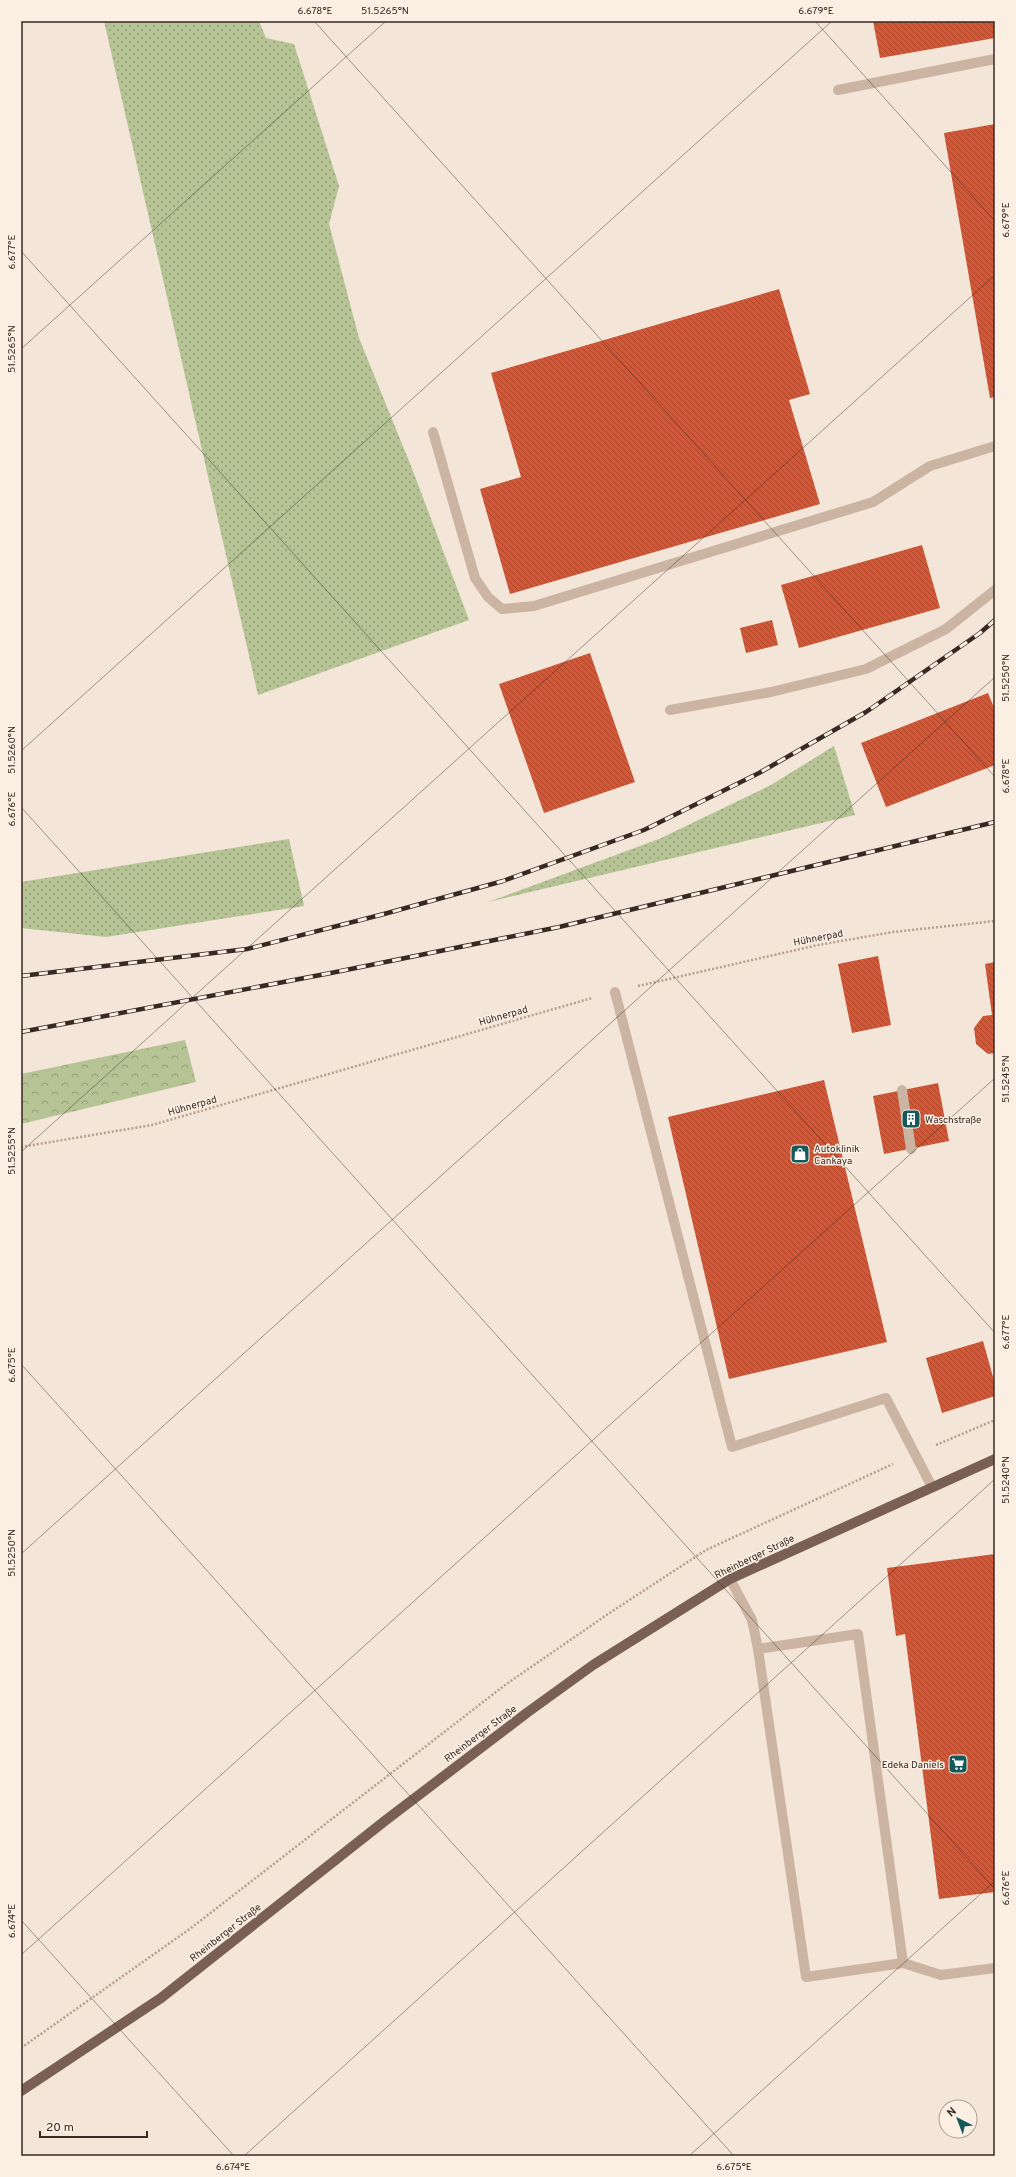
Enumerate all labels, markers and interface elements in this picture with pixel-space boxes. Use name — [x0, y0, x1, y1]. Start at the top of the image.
text: 6.678°E — [297, 5, 333, 18]
text: 51.5265°N — [361, 5, 409, 18]
text: 6.679°E — [798, 5, 834, 18]
text: 6.679°E — [1000, 202, 1013, 238]
text: 6.677°E — [6, 235, 19, 269]
text: 51.5265°N — [6, 325, 19, 373]
text: 51.5250°N — [1000, 654, 1013, 702]
text: 51.5260°N — [6, 726, 19, 774]
text: 6.678°E — [1000, 758, 1013, 794]
text: 6.676°E — [6, 792, 19, 826]
street label: Hühnerpad — [792, 927, 844, 950]
street label: Hühnerpad — [477, 1003, 529, 1030]
text: 51.5245°N — [1000, 1055, 1013, 1103]
street label: Hühnerpad — [166, 1093, 218, 1120]
building icon: Waschstraße — [900, 1108, 922, 1130]
place label: Waschstraße — [925, 1114, 981, 1127]
text: 51.5255°N — [6, 1127, 19, 1175]
shop icon: Autoklinik Cankaya — [789, 1143, 811, 1165]
place label: Autoklinik Cankaya — [814, 1143, 860, 1168]
text: 6.677°E — [1000, 1315, 1013, 1349]
text: 6.675°E — [6, 1347, 19, 1383]
text: 51.5240°N — [1000, 1456, 1013, 1504]
text: 51.5250°N — [6, 1529, 19, 1577]
street label: Rheinberger Straße — [713, 1532, 797, 1582]
street label: Rheinberger Straße — [442, 1703, 520, 1766]
supermarket icon: Edeka Daniels — [947, 1753, 969, 1775]
place label: Edeka Daniels — [882, 1759, 944, 1772]
text: 6.676°E — [1000, 1871, 1013, 1905]
street label: Rheinberger Straße — [188, 1901, 264, 1965]
text: 6.674°E — [6, 1904, 19, 1938]
north arrow — [938, 2099, 978, 2139]
text: N — [944, 2104, 960, 2120]
scale bar — [40, 2113, 147, 2139]
text: 20 m — [46, 2120, 74, 2136]
text: 6.674°E — [216, 2161, 250, 2174]
text: 6.675°E — [716, 2161, 752, 2174]

